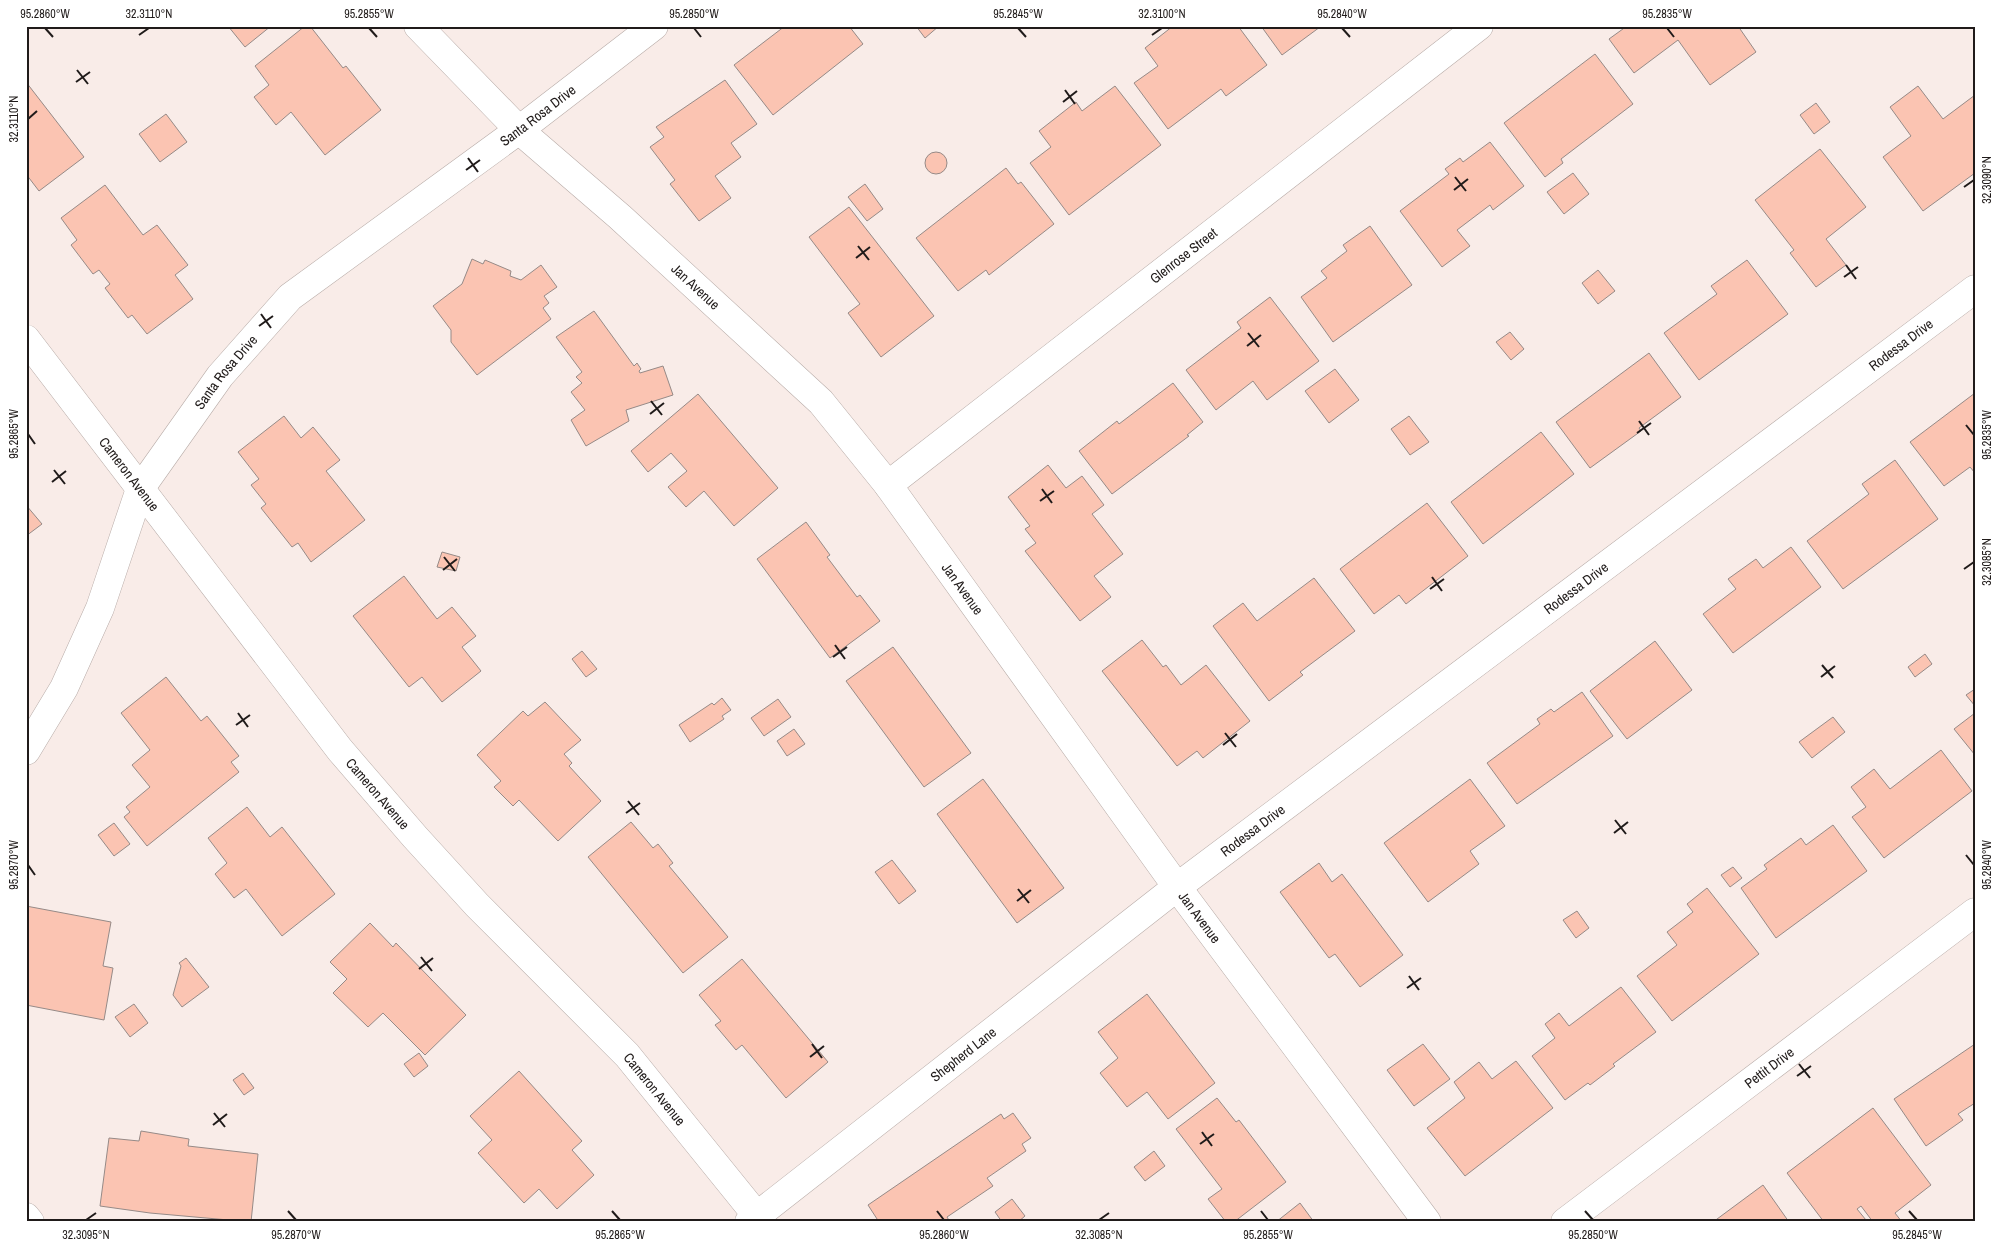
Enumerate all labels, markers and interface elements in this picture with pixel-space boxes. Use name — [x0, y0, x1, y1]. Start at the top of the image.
text: 95.2860°W — [20, 6, 71, 22]
text: 32.3110°N — [126, 6, 172, 22]
text: 95.2855°W — [344, 6, 395, 22]
text: 95.2850°W — [669, 6, 720, 22]
text: 95.2845°W — [993, 6, 1044, 22]
text: 32.3100°N — [1138, 6, 1186, 22]
text: 95.2840°W — [1317, 6, 1368, 22]
text: 95.2835°W — [1642, 6, 1693, 22]
street label: Santa Rosa Drive — [496, 81, 579, 150]
text: 32.3110°N — [6, 96, 22, 142]
text: 32.3090°N — [1979, 156, 1995, 204]
street label: Glenrose Street — [1146, 224, 1221, 287]
street label: Jan Avenue — [667, 260, 724, 313]
street label: Rodessa Drive — [1865, 315, 1937, 375]
street label: Santa Rosa Drive — [190, 331, 261, 413]
text: 95.2865°W — [6, 408, 22, 459]
text: 95.2835°W — [1979, 409, 1995, 460]
street label: Cameron Avenue — [95, 433, 163, 515]
text: 32.3085°N — [1979, 538, 1995, 586]
street label: Rodessa Drive — [1540, 558, 1612, 618]
street label: Jan Avenue — [938, 559, 987, 618]
street label: Cameron Avenue — [342, 754, 413, 833]
street label: Rodessa Drive — [1217, 800, 1288, 860]
text: 95.2870°W — [6, 839, 22, 890]
text: 95.2840°W — [1979, 839, 1995, 890]
street label: Jan Avenue — [1174, 888, 1225, 947]
street label: Shepherd Lane — [927, 1023, 1000, 1086]
street label: Pettit Drive — [1741, 1043, 1798, 1092]
street label: Cameron Avenue — [620, 1049, 689, 1129]
text: 32.3095°N — [62, 1227, 110, 1243]
text: 95.2870°W — [271, 1227, 322, 1243]
text: 95.2865°W — [595, 1227, 646, 1243]
text: 95.2860°W — [919, 1227, 970, 1243]
text: 32.3085°N — [1075, 1227, 1123, 1243]
text: 95.2855°W — [1243, 1227, 1294, 1243]
text: 95.2850°W — [1568, 1227, 1619, 1243]
text: 95.2845°W — [1892, 1227, 1943, 1243]

